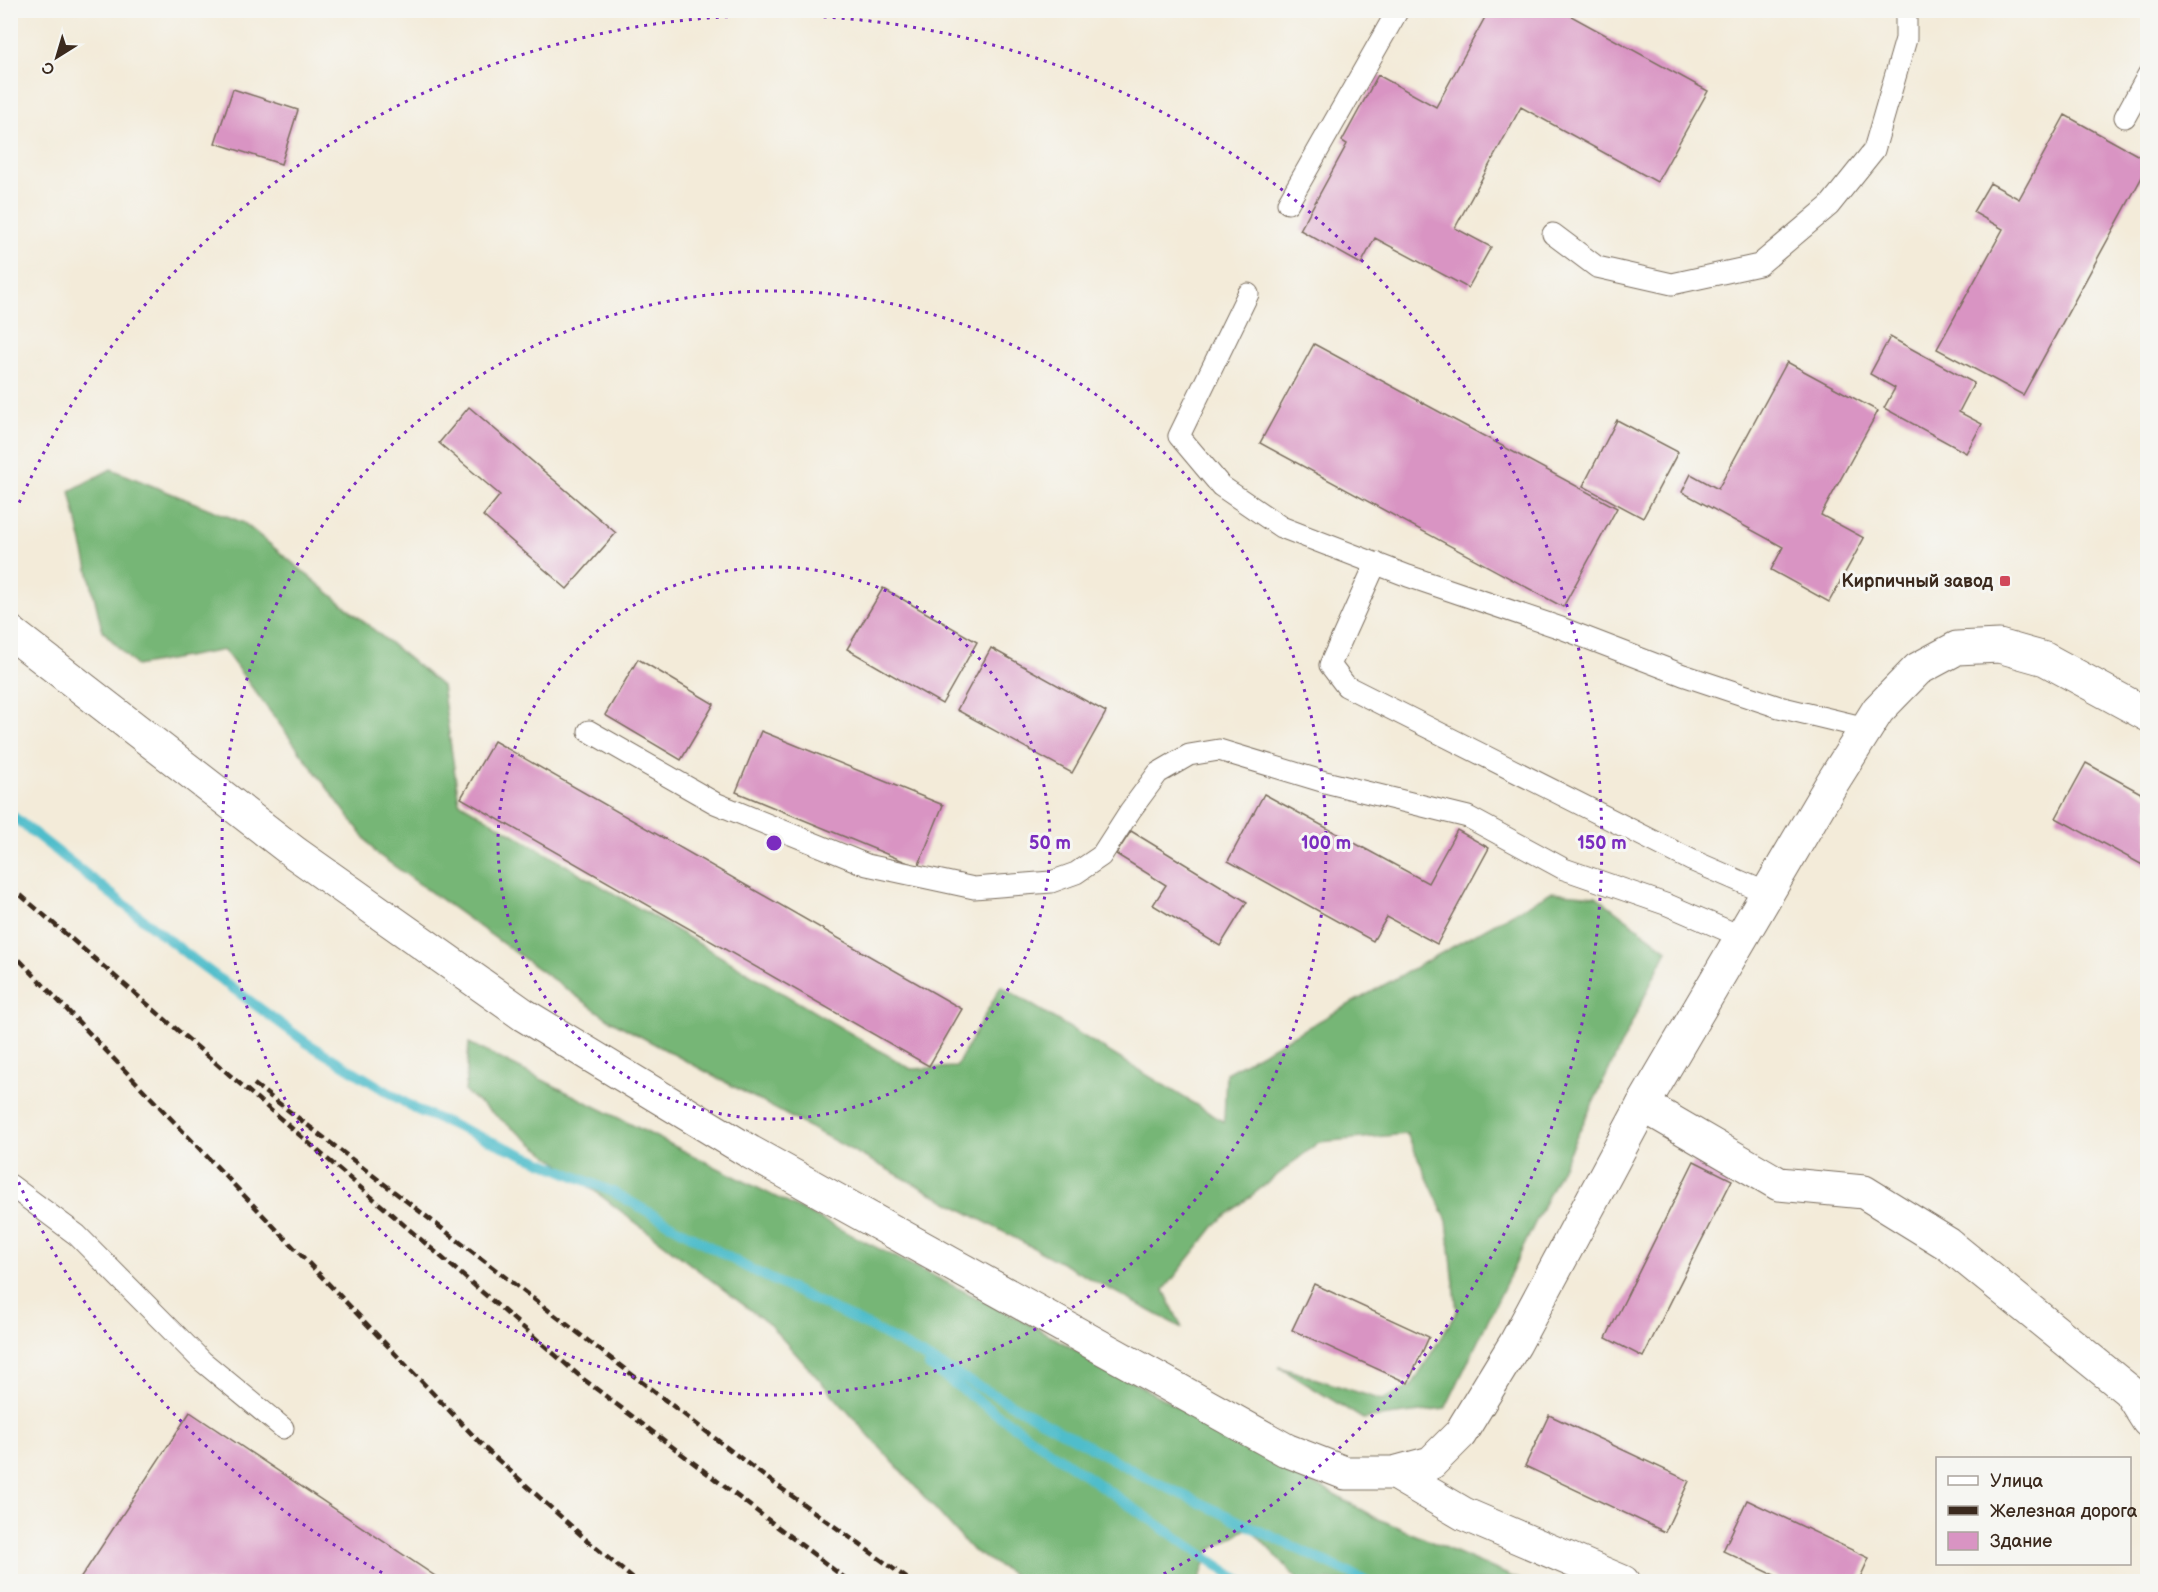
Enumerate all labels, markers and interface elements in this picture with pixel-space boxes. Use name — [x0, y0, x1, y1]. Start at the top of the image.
north arrow — [27, 27, 87, 87]
text: С — [39, 57, 59, 79]
place label: Кирпичный завод — [1842, 571, 1993, 592]
marker: Кирпичный завод — [1998, 574, 2012, 588]
centre of rings — [764, 833, 784, 853]
text: 50 m — [1029, 833, 1071, 854]
text: 100 m — [1301, 833, 1351, 854]
text: 150 m — [1577, 833, 1627, 854]
legend — [1936, 1457, 2131, 1565]
text: Улица — [1990, 1471, 2044, 1492]
text: Железная дорога — [1990, 1501, 2138, 1522]
text: Здание — [1990, 1531, 2052, 1552]

